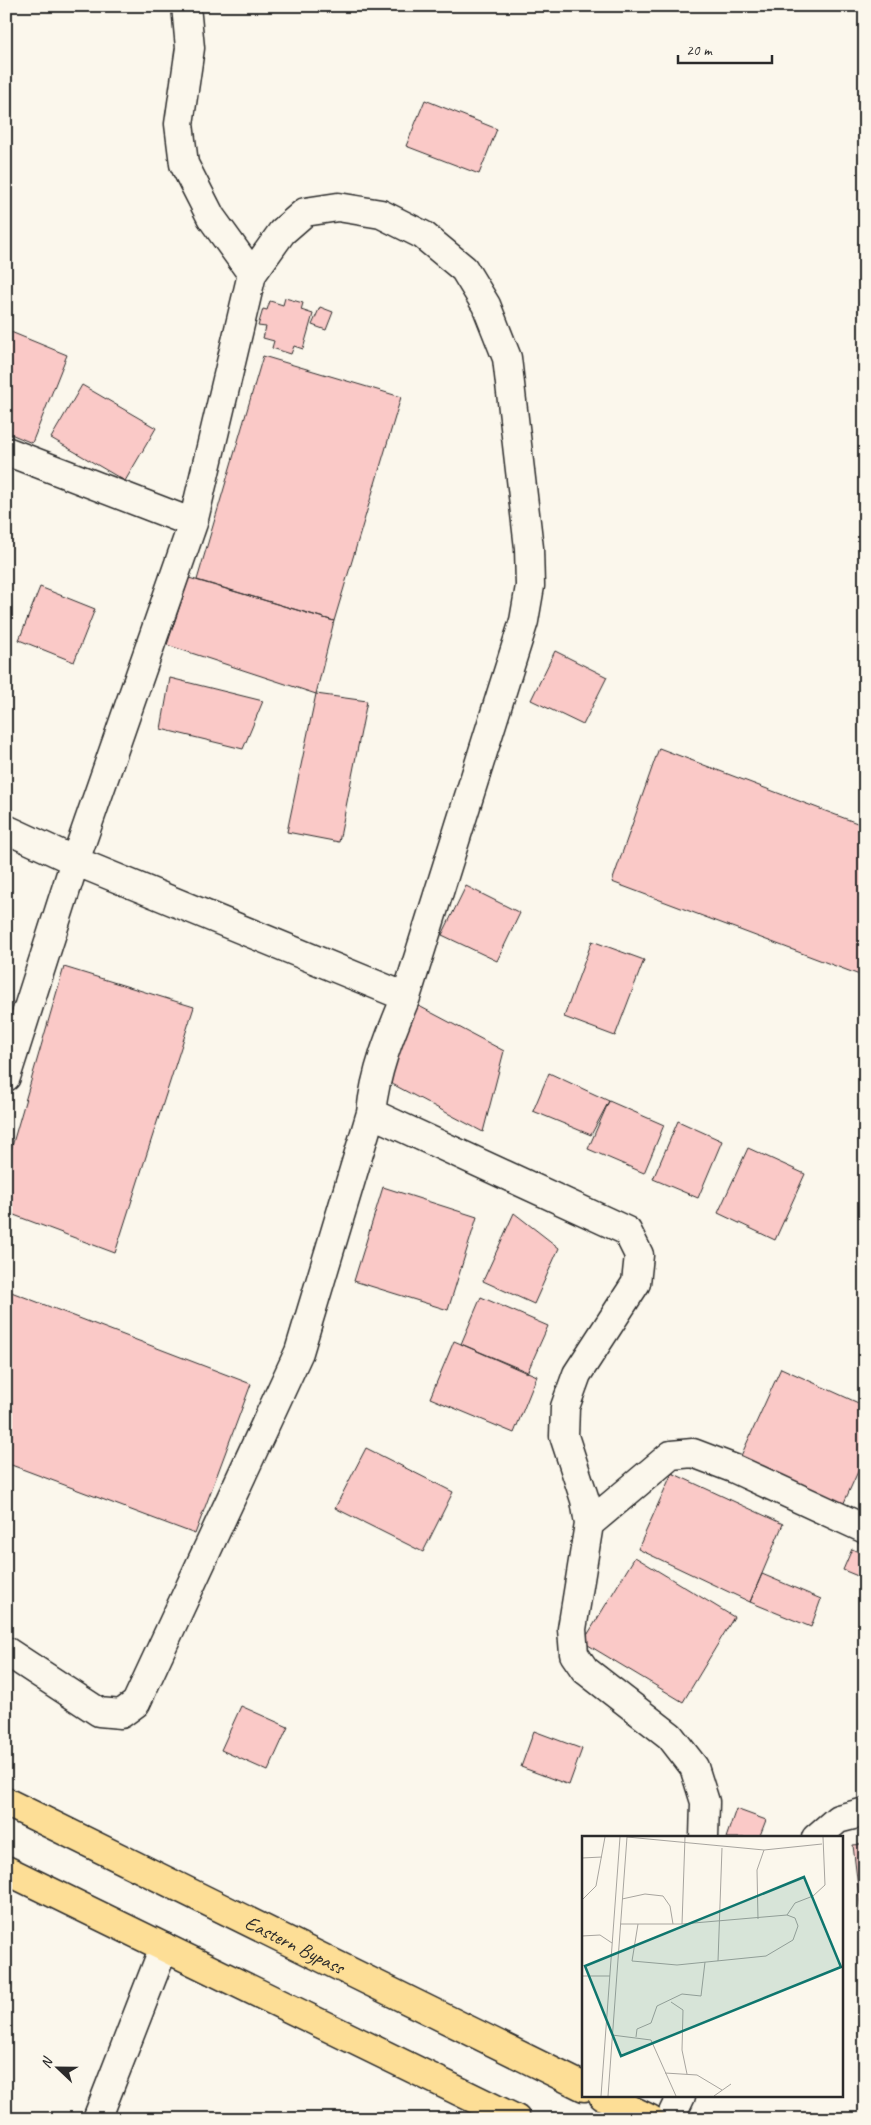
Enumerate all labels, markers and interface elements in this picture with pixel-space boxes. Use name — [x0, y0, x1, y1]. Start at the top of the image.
scale bar — [678, 32, 772, 64]
text: 20 m — [686, 41, 713, 60]
inset map — [582, 1836, 844, 2098]
street label: Eastern Bypass — [241, 1910, 350, 1981]
north arrow — [32, 2042, 82, 2092]
text: N — [37, 2054, 57, 2071]

